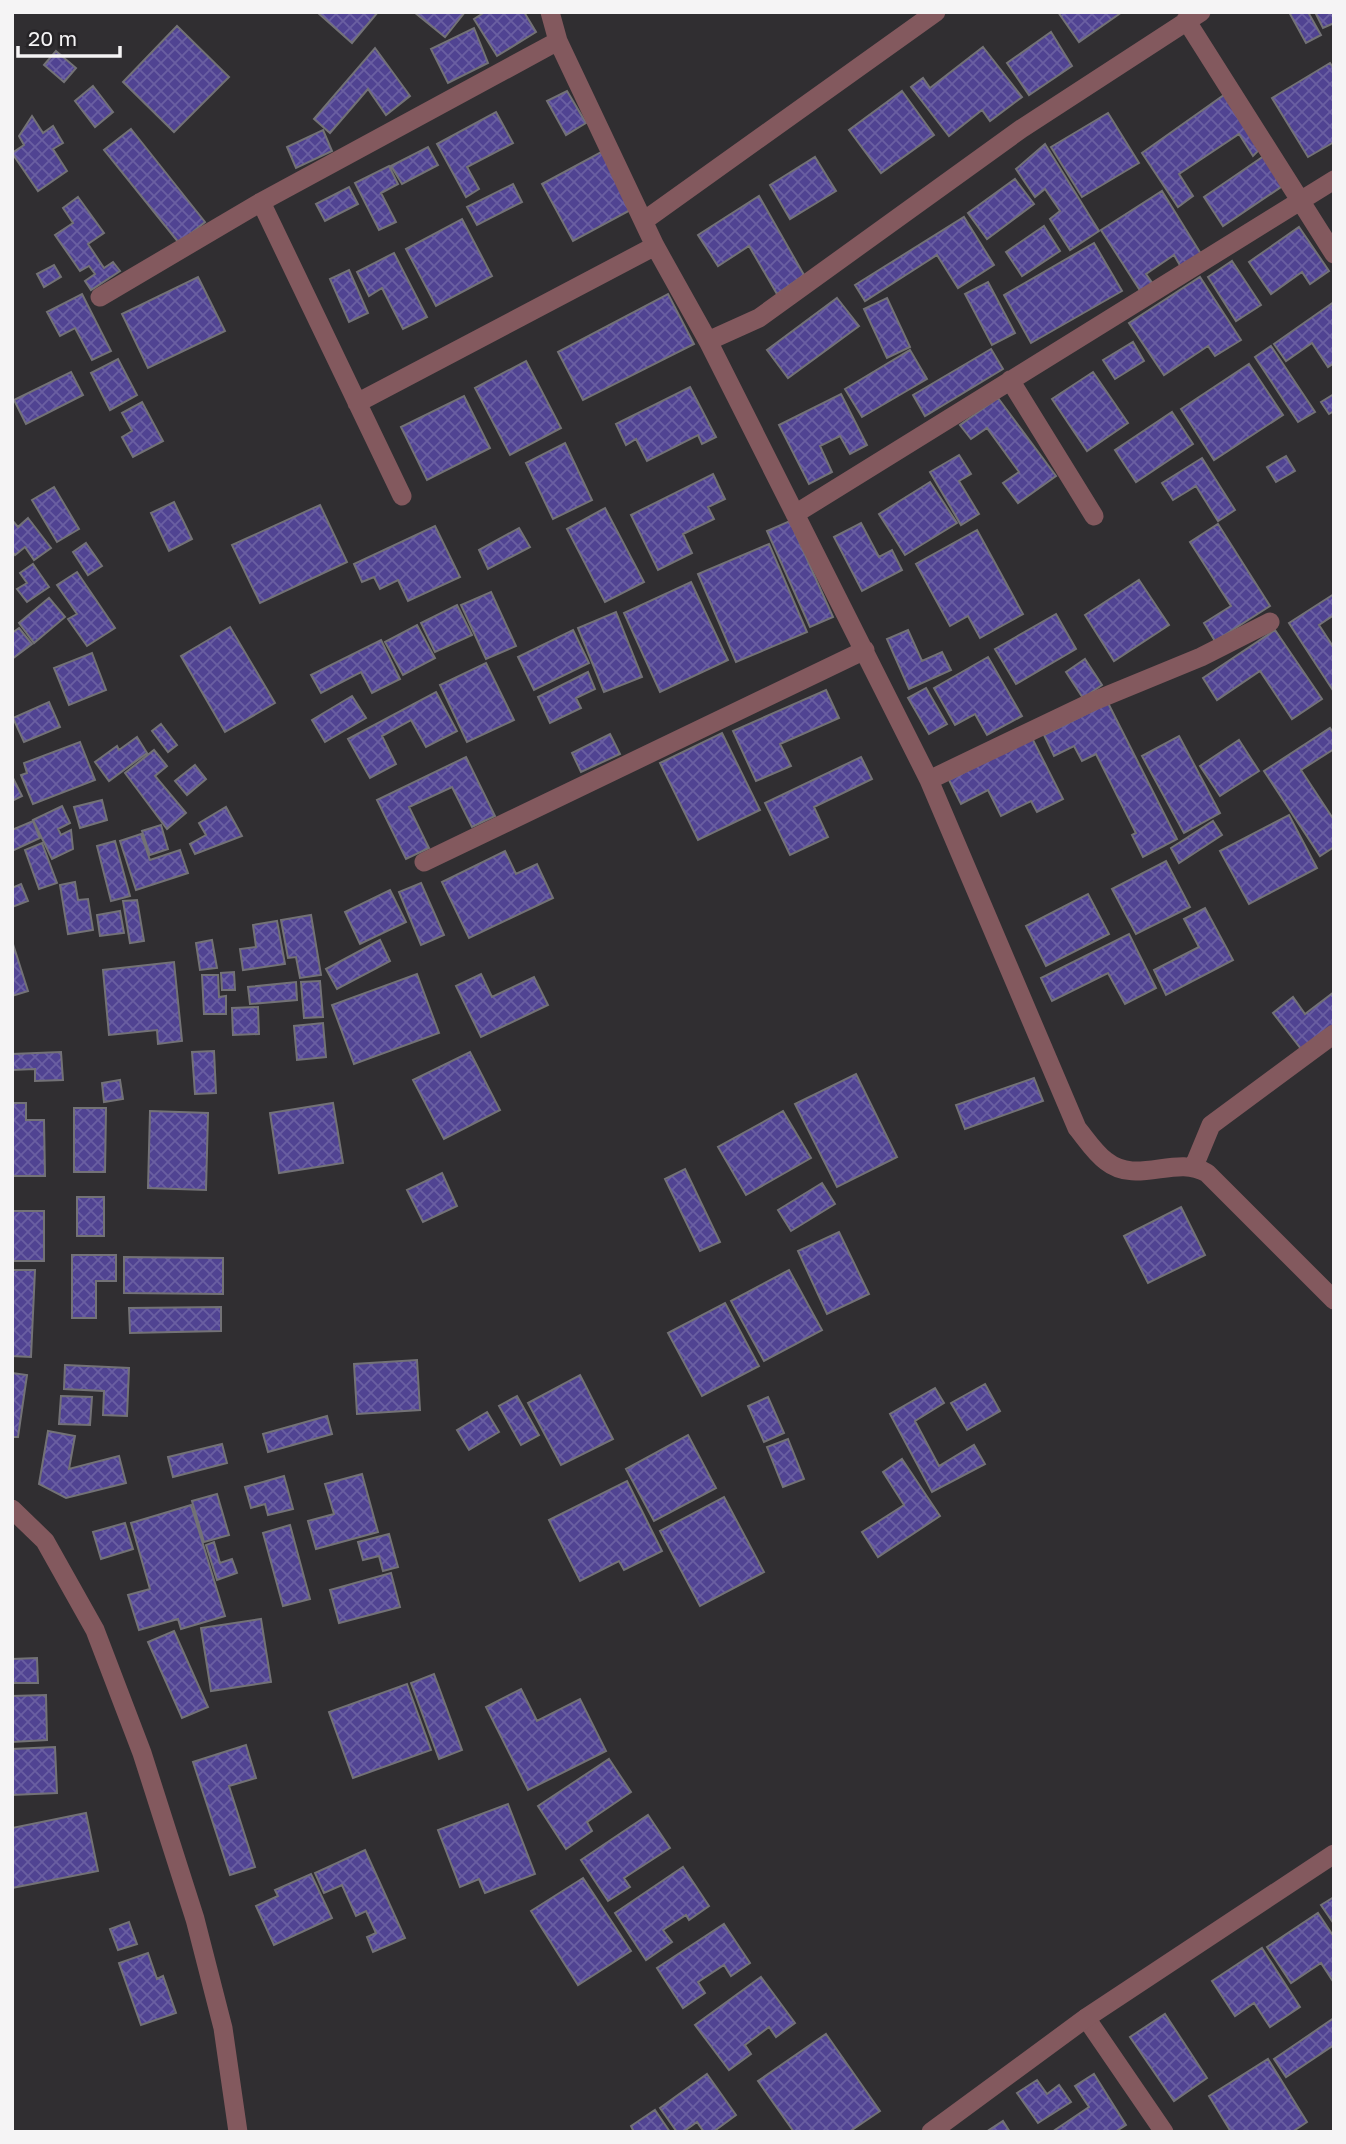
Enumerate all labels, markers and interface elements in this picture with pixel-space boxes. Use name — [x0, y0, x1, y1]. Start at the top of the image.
scale bar — [18, 14, 119, 58]
text: 20 m — [28, 25, 77, 51]

